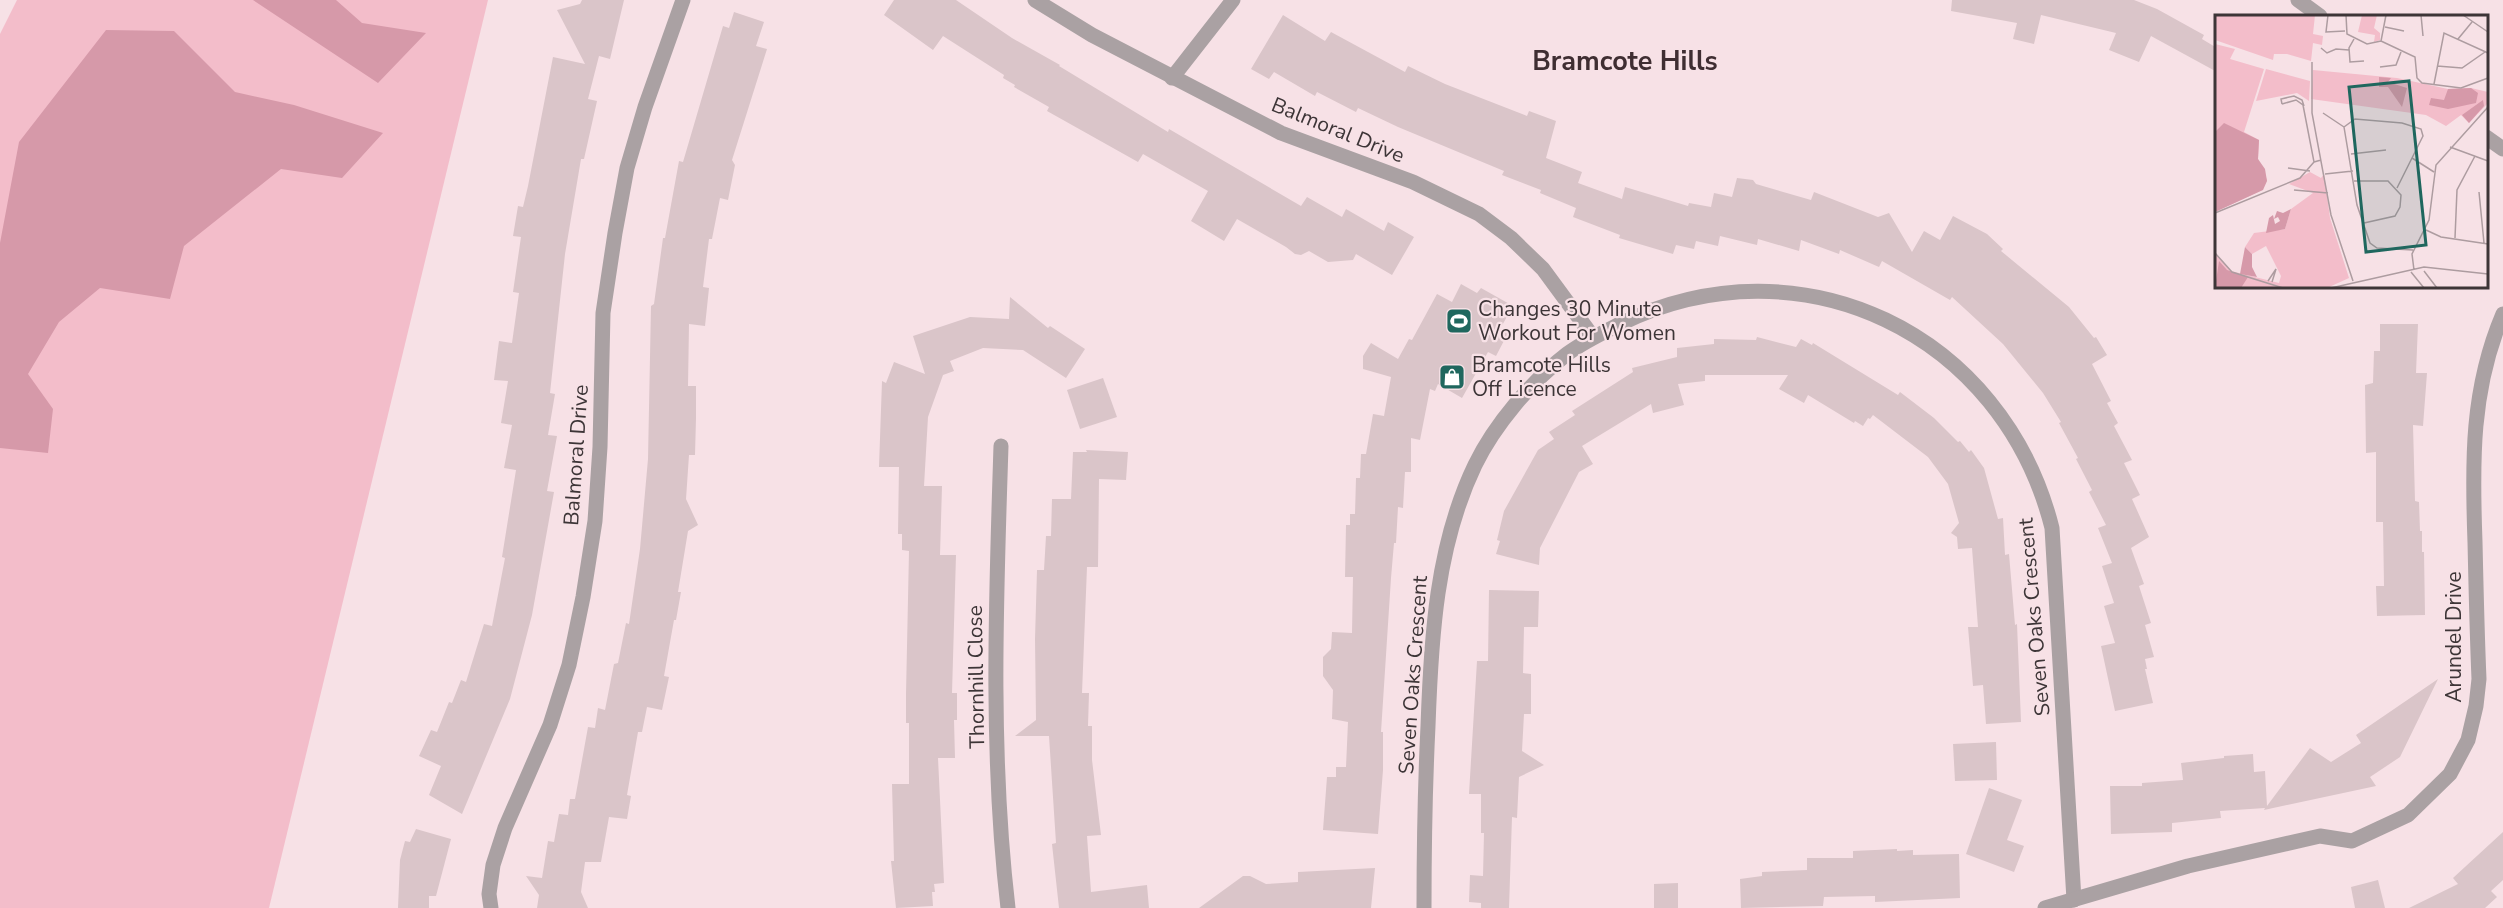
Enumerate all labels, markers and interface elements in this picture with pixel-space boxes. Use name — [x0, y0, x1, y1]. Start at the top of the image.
inset map — [2215, 15, 2488, 288]
district label: Bramcote Hills — [1532, 43, 1718, 80]
street label: Balmoral Drive — [1267, 91, 1409, 169]
place label: Changes 30 Minute Workout For Women — [1478, 295, 1676, 347]
sports icon: Changes 30 Minute Workout For Women — [1444, 306, 1474, 336]
place label: Bramcote Hills Off Licence — [1472, 351, 1611, 403]
shop icon: Bramcote Hills Off Licence — [1437, 362, 1467, 392]
street label: Balmoral Drive — [557, 384, 595, 526]
street label: Seven Oaks Crescent — [2011, 516, 2057, 717]
street label: Arundel Drive — [2440, 571, 2468, 703]
street label: Seven Oaks Crescent — [1392, 574, 1434, 775]
street label: Thornhill Close — [961, 605, 991, 749]

